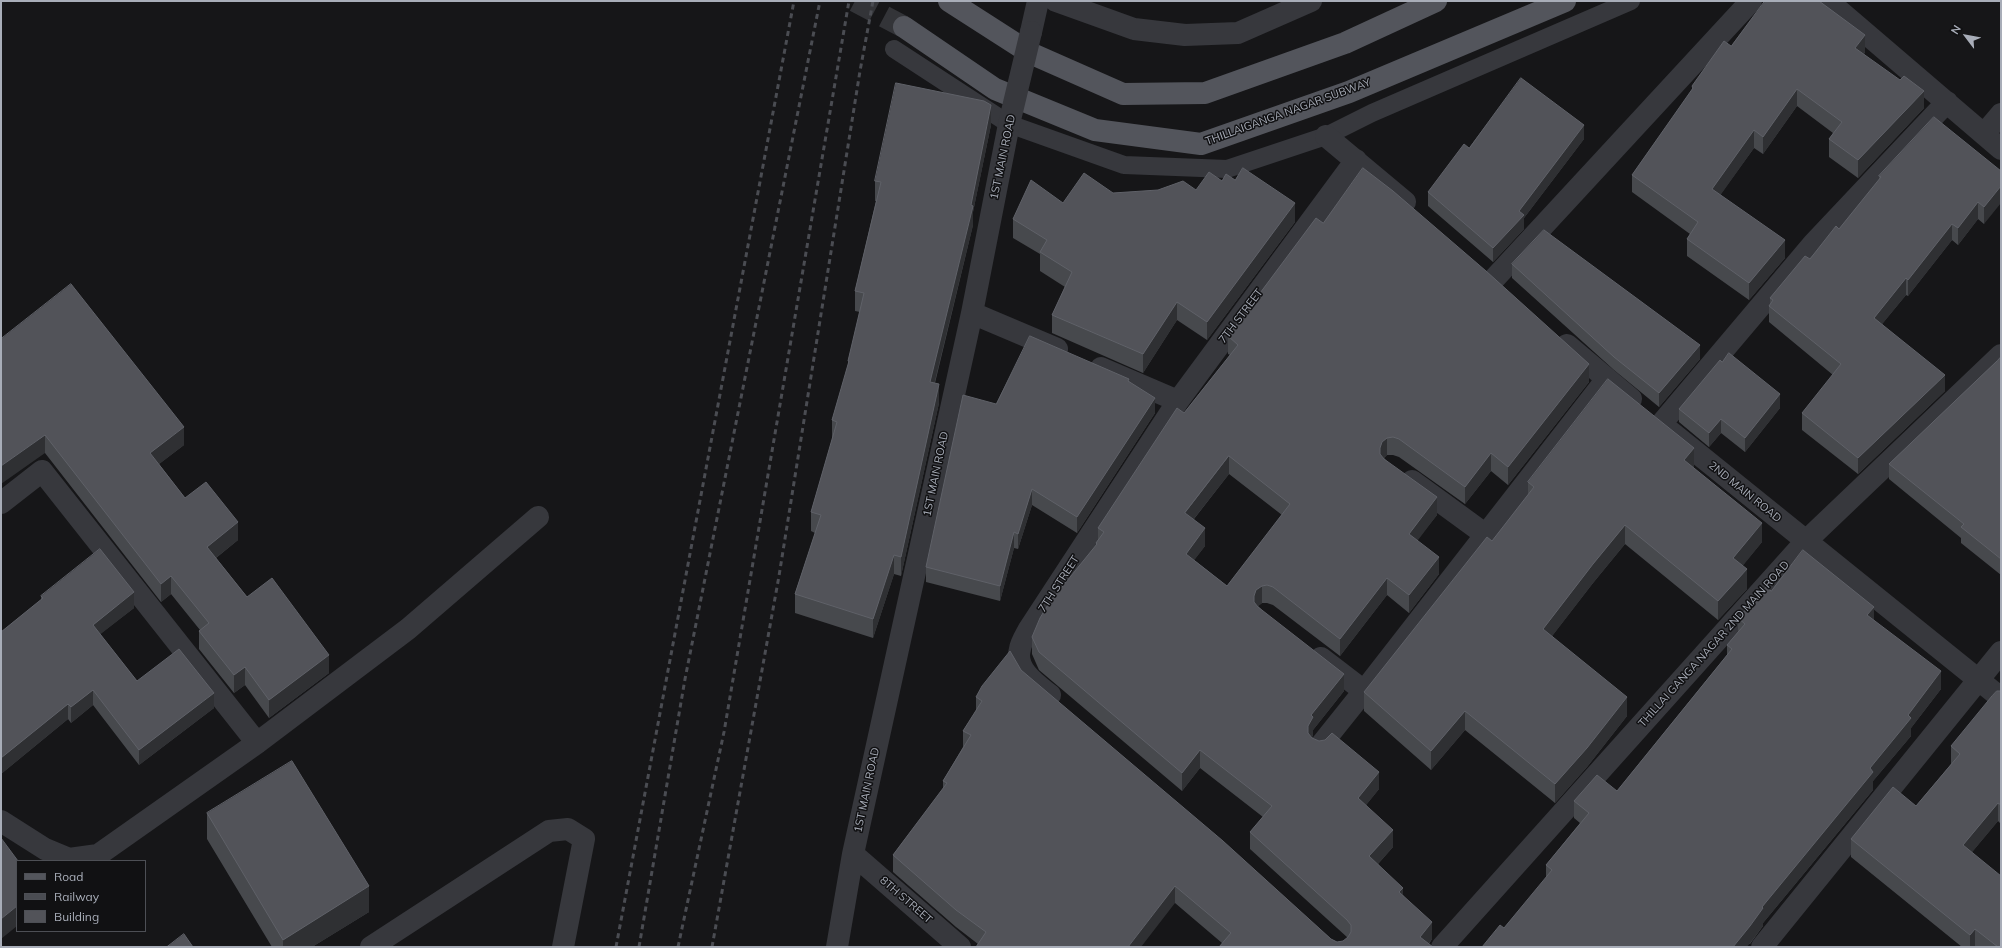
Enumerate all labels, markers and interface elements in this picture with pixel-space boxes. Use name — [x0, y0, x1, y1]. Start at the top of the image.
north arrow — [1946, 16, 1986, 56]
text: N — [1948, 22, 1964, 37]
street label: THILLAIGANGA NAGAR SUBWAY — [1204, 76, 1372, 148]
street label: 1ST MAIN ROAD — [988, 113, 1018, 201]
street label: 7TH STREET — [1216, 286, 1266, 346]
street label: 1ST MAIN ROAD — [921, 430, 951, 518]
street label: 2ND MAIN ROAD — [1706, 459, 1784, 525]
street label: 7TH STREET — [1036, 553, 1082, 615]
street label: THILLAI GANGA NAGAR 2ND MAIN ROAD — [1636, 558, 1792, 730]
street label: 1ST MAIN ROAD — [852, 746, 882, 834]
legend — [16, 860, 146, 932]
text: Road — [54, 869, 83, 884]
street label: 8TH STREET — [877, 874, 935, 926]
text: Railway — [54, 889, 99, 904]
text: Building — [54, 909, 99, 924]

